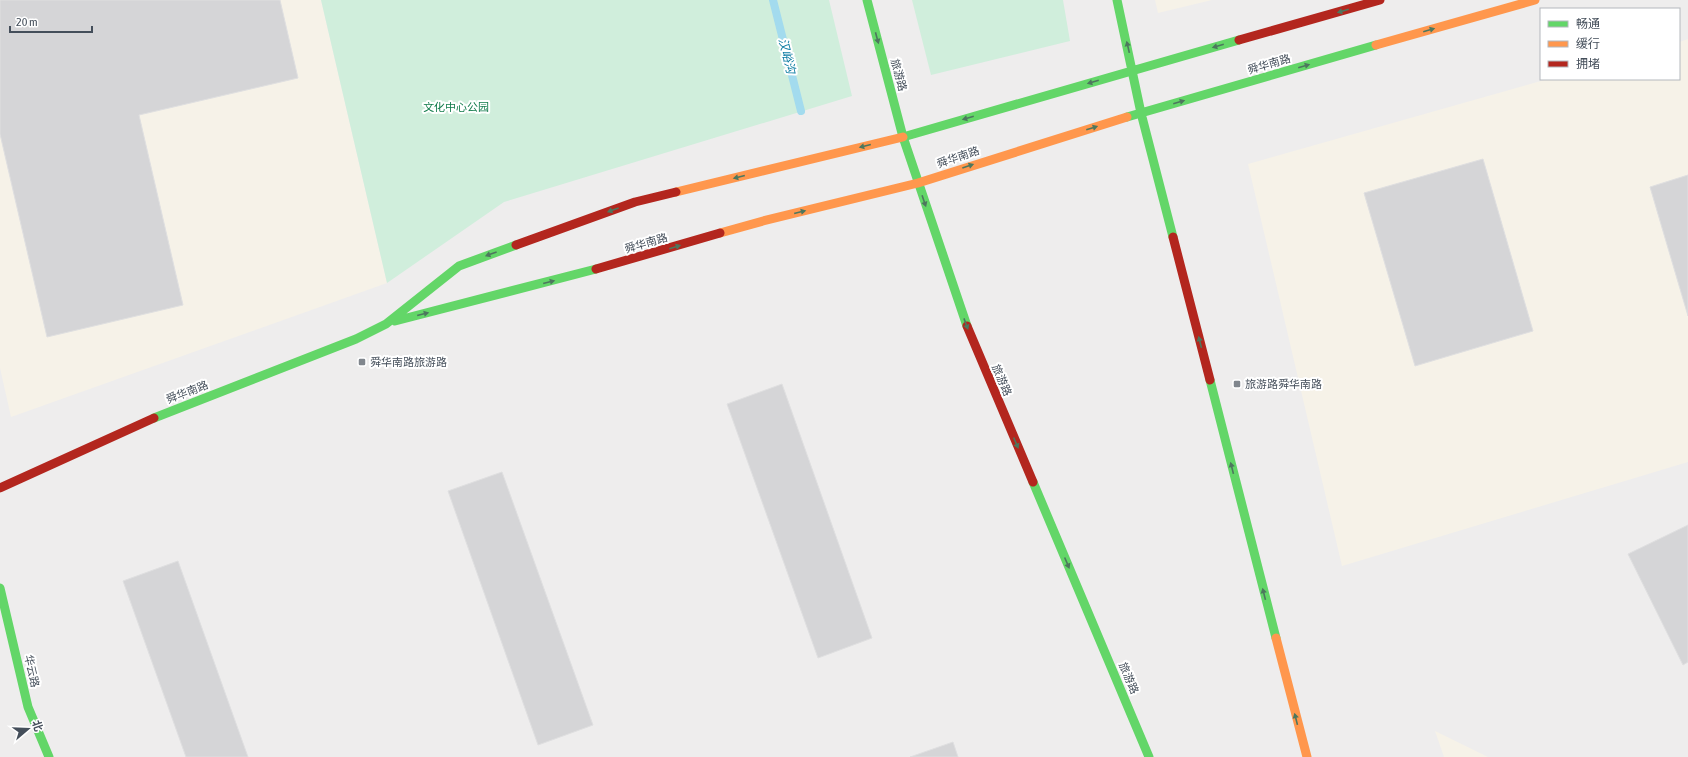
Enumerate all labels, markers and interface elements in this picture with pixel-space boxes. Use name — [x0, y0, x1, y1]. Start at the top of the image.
scale bar — [10, 8, 92, 34]
one-way arrow — [1337, 8, 1349, 14]
legend — [1540, 8, 1680, 80]
text: 20 m — [16, 15, 38, 29]
text: 畅通 — [1576, 17, 1600, 31]
one-way arrow — [1423, 27, 1435, 33]
one-way arrow — [874, 31, 880, 44]
water label: 汉峪沟 — [776, 37, 799, 77]
text: 缓行 — [1576, 37, 1600, 51]
one-way arrow — [1124, 41, 1130, 53]
one-way arrow — [1212, 43, 1224, 49]
street label: 舜华南路 — [1246, 52, 1292, 76]
text: 拥堵 — [1576, 57, 1600, 71]
street label: 旅游路 — [889, 58, 909, 92]
one-way arrow — [1298, 63, 1310, 69]
one-way arrow — [1087, 79, 1099, 85]
one-way arrow — [1173, 99, 1185, 105]
park label: 文化中心公园 — [423, 101, 489, 113]
one-way arrow — [962, 115, 974, 121]
one-way arrow — [1087, 125, 1099, 131]
one-way arrow — [859, 143, 871, 149]
street label: 舜华南路 — [935, 144, 981, 170]
one-way arrow — [963, 163, 975, 169]
one-way arrow — [733, 174, 745, 180]
one-way arrow — [921, 195, 927, 207]
one-way arrow — [607, 208, 619, 214]
one-way arrow — [794, 209, 806, 215]
street label: 舜华南路 — [623, 231, 669, 255]
one-way arrow — [669, 244, 681, 250]
one-way arrow — [485, 252, 497, 258]
one-way arrow — [544, 279, 556, 285]
one-way arrow — [418, 311, 430, 317]
one-way arrow — [963, 318, 969, 330]
one-way arrow — [1197, 335, 1203, 347]
place label: 舜华南路旅游路 — [370, 356, 447, 368]
marker: 舜华南路旅游路 — [357, 357, 367, 367]
street label: 旅游路 — [990, 362, 1014, 398]
place label: 旅游路舜华南路 — [1245, 378, 1322, 390]
street label: 舜华南路 — [164, 379, 210, 405]
marker: 旅游路舜华南路 — [1232, 379, 1242, 389]
one-way arrow — [1013, 438, 1019, 449]
one-way arrow — [1229, 461, 1235, 473]
one-way arrow — [1064, 558, 1070, 569]
one-way arrow — [1261, 587, 1267, 600]
street label: 华云路 — [22, 654, 42, 688]
street label: 旅游路 — [1117, 660, 1141, 696]
north arrow — [8, 709, 48, 749]
one-way arrow — [1293, 713, 1299, 726]
text: 北 — [30, 719, 45, 733]

